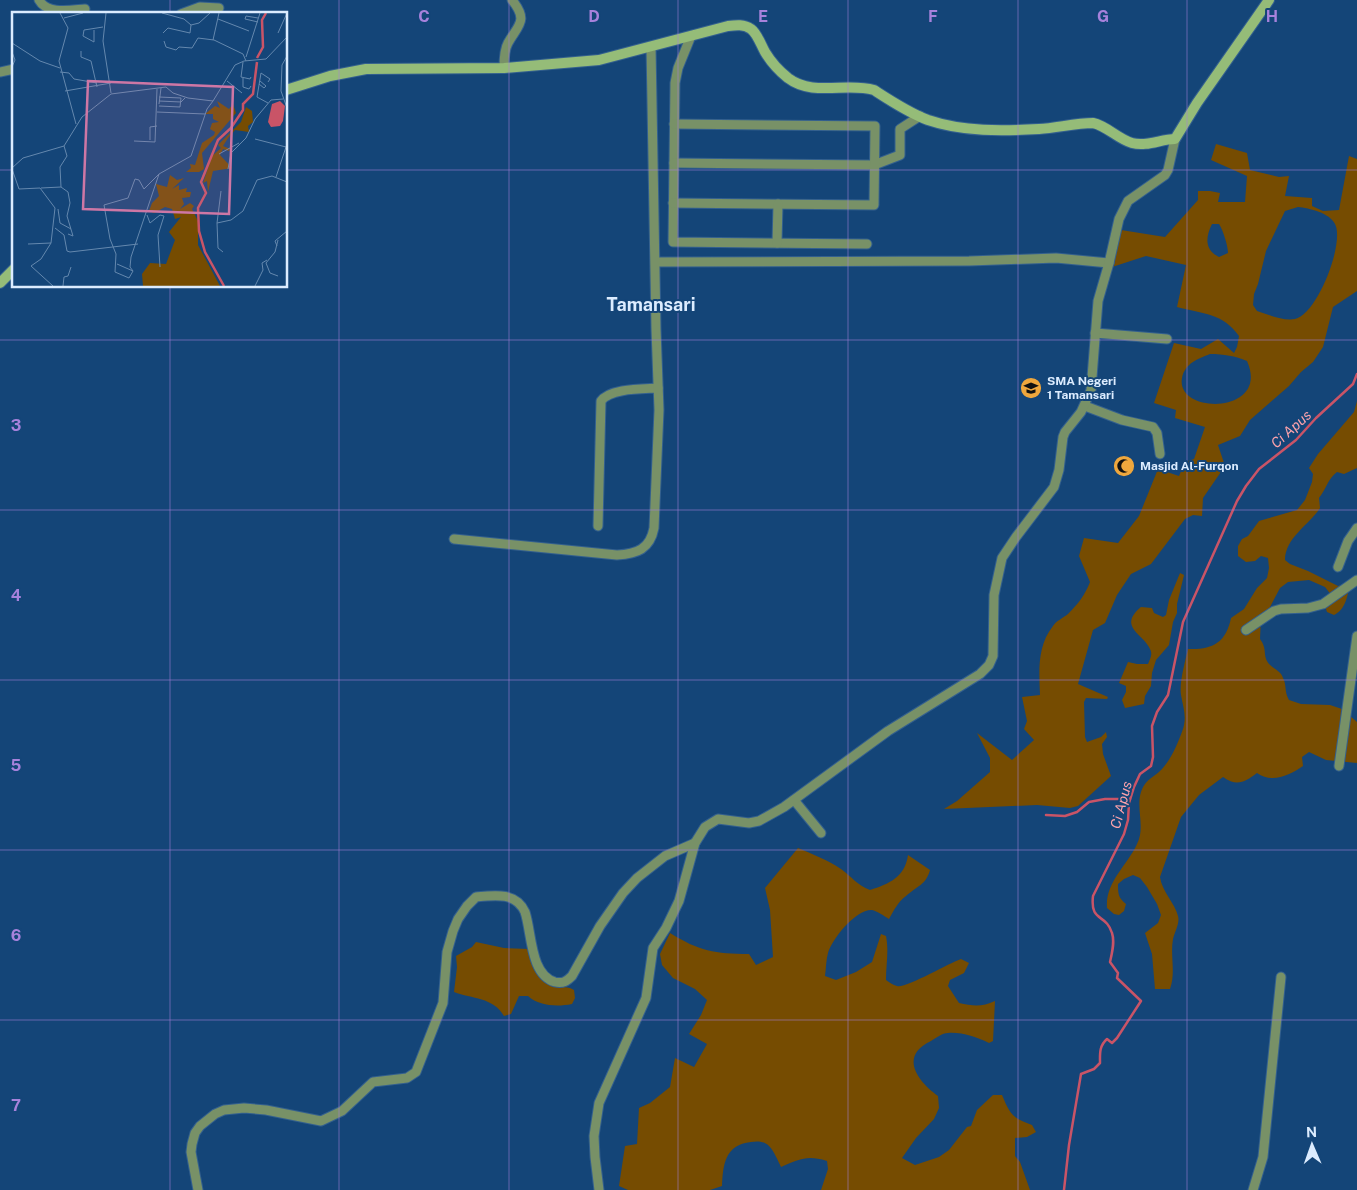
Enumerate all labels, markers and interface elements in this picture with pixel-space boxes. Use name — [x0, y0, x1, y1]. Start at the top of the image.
text: C — [418, 7, 430, 26]
text: D — [588, 7, 600, 26]
text: E — [758, 7, 768, 26]
text: F — [928, 7, 938, 26]
text: G — [1097, 7, 1109, 26]
text: H — [1266, 7, 1278, 26]
inset map — [12, 12, 288, 288]
district label: Tamansari — [607, 294, 696, 315]
place label: SMA Negeri 1 Tamansari — [1047, 374, 1116, 402]
school or university icon: SMA Negeri 1 Tamansari — [1019, 376, 1043, 400]
water label: Ci Apus — [1268, 407, 1314, 451]
text: 3 — [11, 416, 21, 435]
mosque icon: Masjid Al-Furqon — [1112, 454, 1136, 478]
place label: Masjid Al-Furqon — [1140, 459, 1239, 473]
text: 4 — [11, 586, 22, 605]
text: 5 — [11, 756, 22, 775]
water label: Ci Apus — [1107, 779, 1135, 830]
text: 6 — [11, 926, 21, 945]
text: 7 — [11, 1096, 21, 1115]
north arrow — [1287, 1120, 1337, 1170]
text: N — [1306, 1124, 1317, 1140]

